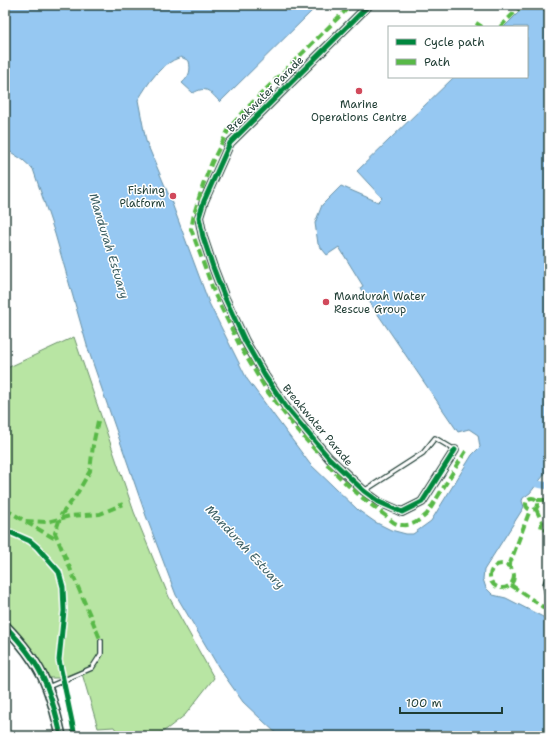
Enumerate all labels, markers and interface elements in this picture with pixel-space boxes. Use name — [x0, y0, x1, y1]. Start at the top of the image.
legend — [388, 26, 528, 78]
text: Cycle path — [424, 34, 485, 50]
street label: Breakwater Parade — [224, 53, 307, 136]
text: Path — [424, 54, 450, 70]
marker: Marine Operations Centre — [354, 86, 364, 96]
place label: Marine Operations Centre — [311, 97, 407, 125]
place label: Fishing Platform — [119, 183, 166, 211]
water label: Mandurah Estuary — [85, 191, 133, 301]
marker: Fishing Platform — [168, 191, 178, 201]
place label: Mandurah Water Rescue Group — [334, 289, 426, 317]
marker: Mandurah Water Rescue Group — [321, 297, 331, 307]
street label: Breakwater Parade — [279, 381, 356, 469]
water label: Mandurah Estuary — [202, 501, 288, 593]
scale bar — [400, 689, 502, 715]
text: 100 m — [406, 695, 442, 711]

